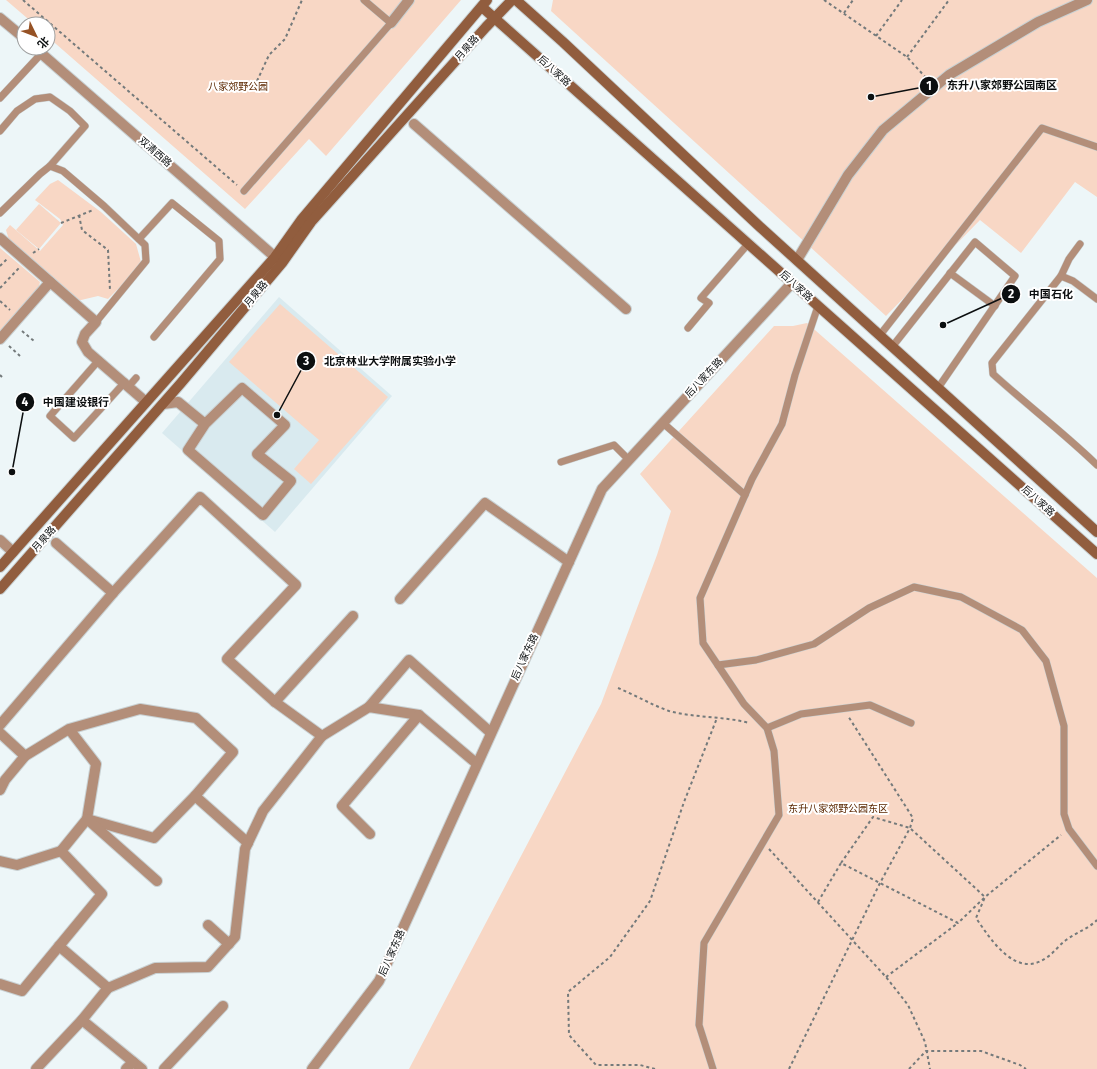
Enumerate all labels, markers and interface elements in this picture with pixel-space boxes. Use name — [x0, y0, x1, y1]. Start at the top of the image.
north arrow — [16, 16, 56, 56]
street label: 月泉路 — [453, 33, 481, 63]
text: 北 — [34, 34, 51, 51]
street label: 后八家路 — [535, 53, 573, 89]
callout: 东升八家郊野公园南区 — [919, 74, 1065, 97]
text: 1 — [926, 79, 932, 93]
text: 东升八家郊野公园南区 — [947, 79, 1057, 92]
park label: 八家郊野公园 — [208, 81, 268, 93]
street label: 双清西路 — [136, 134, 174, 170]
street label: 后八家路 — [777, 268, 815, 304]
street label: 月泉路 — [242, 279, 270, 309]
callout: 中国石化 — [1001, 283, 1081, 306]
text: 2 — [1008, 287, 1014, 301]
text: 中国石化 — [1029, 288, 1073, 301]
callout: 北京林业大学附属实验小学 — [296, 350, 464, 373]
text: 3 — [302, 354, 309, 368]
text: 北京林业大学附属实验小学 — [324, 355, 456, 368]
street label: 后八家东路 — [683, 356, 725, 400]
callout: 中国建设银行 — [15, 391, 117, 414]
text: 4 — [22, 395, 29, 409]
text: 中国建设银行 — [43, 396, 109, 409]
street label: 后八家路 — [1019, 483, 1057, 519]
street label: 月泉路 — [30, 524, 58, 554]
street label: 后八家东路 — [509, 632, 541, 682]
park label: 东升八家郊野公园东区 — [788, 803, 888, 815]
street label: 后八家东路 — [376, 928, 408, 978]

